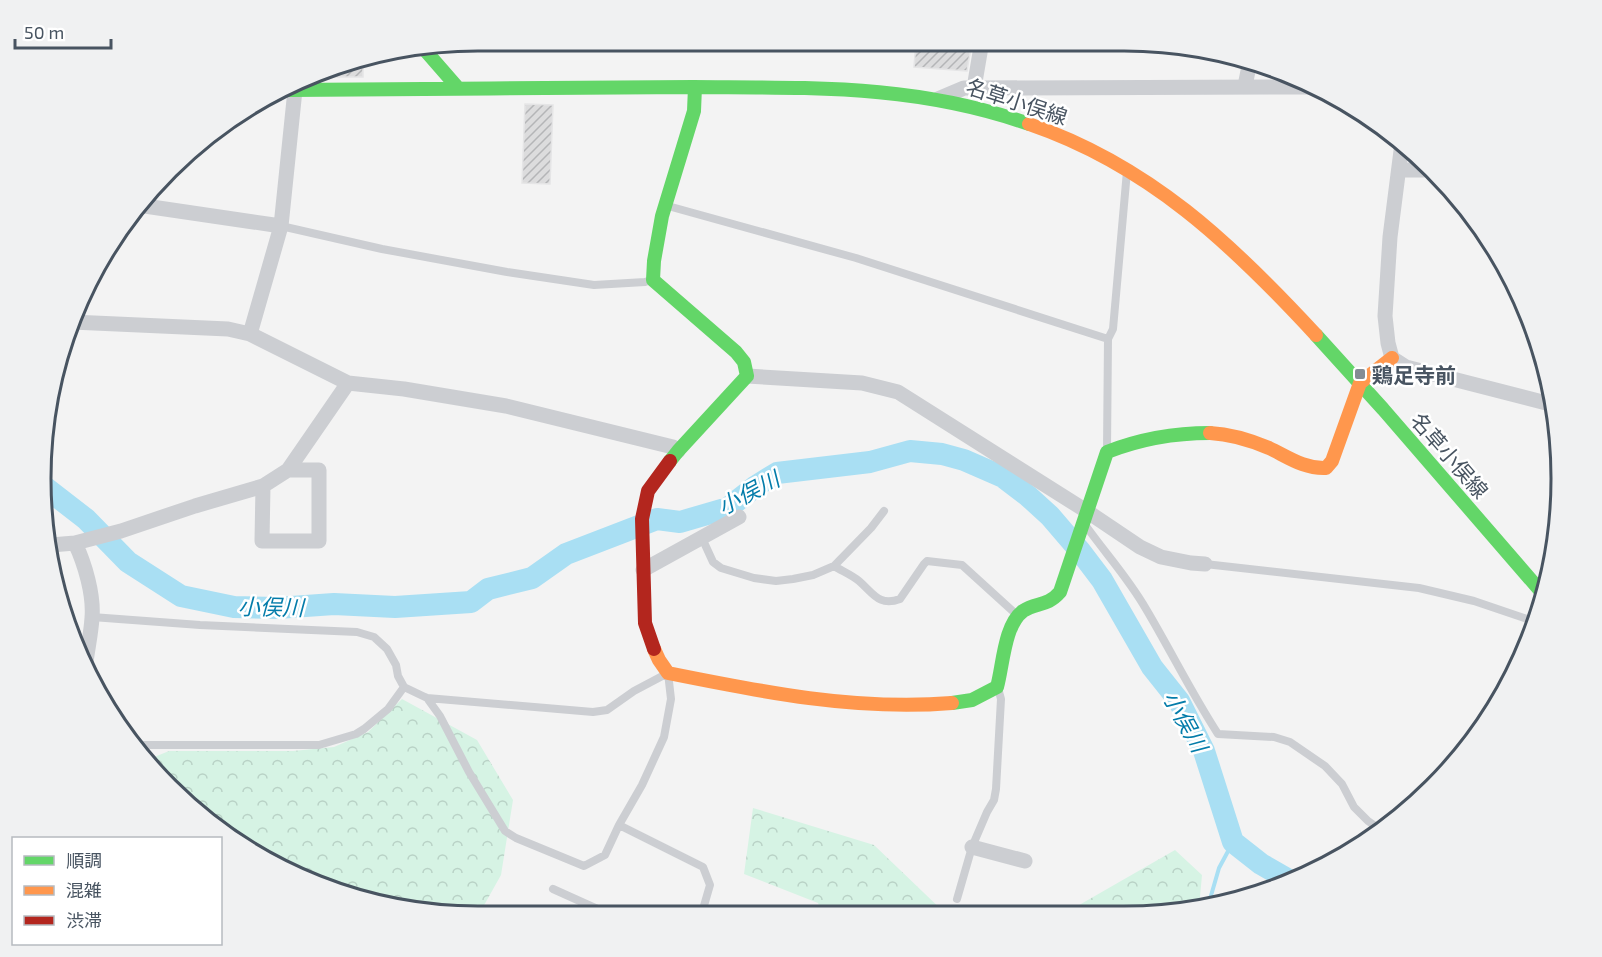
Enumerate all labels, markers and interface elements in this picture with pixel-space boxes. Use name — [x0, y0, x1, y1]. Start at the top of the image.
scale bar — [15, 12, 111, 50]
text: 50 m — [24, 21, 64, 43]
street label: 名草小俣線 — [963, 73, 1071, 129]
place label: 鶏足寺前 — [1372, 362, 1456, 387]
marker: 鶏足寺前 — [1353, 367, 1367, 381]
street label: 名草小俣線 — [1406, 407, 1494, 503]
water label: 小俣川 — [713, 464, 785, 519]
water label: 小俣川 — [238, 592, 306, 620]
water label: 小俣川 — [1159, 686, 1214, 758]
legend — [12, 837, 222, 945]
text: 順調 — [66, 849, 102, 871]
text: 混雑 — [66, 879, 102, 901]
text: 渋滞 — [66, 909, 102, 931]

